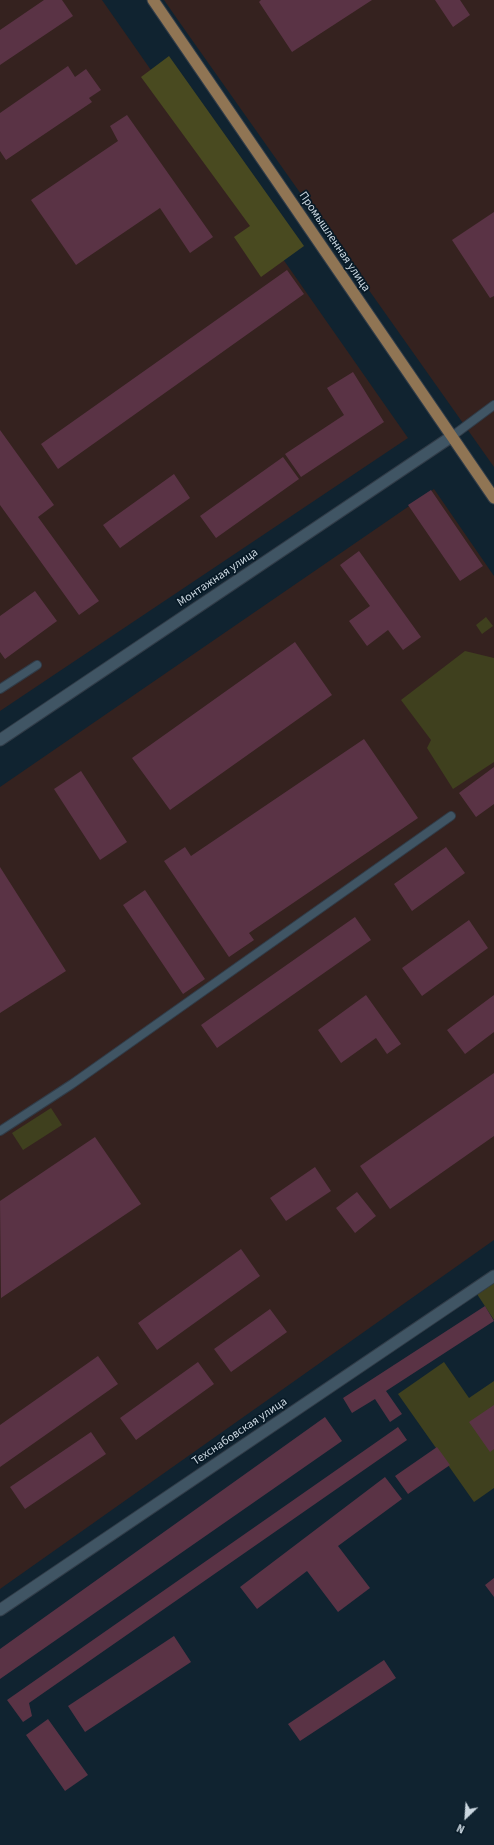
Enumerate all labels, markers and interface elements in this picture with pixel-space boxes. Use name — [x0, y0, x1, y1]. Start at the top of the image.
street label: Промышленная улица — [295, 189, 373, 295]
street label: Монтажная улица — [175, 546, 261, 610]
street label: Техснабовская улица — [190, 1395, 290, 1469]
north arrow — [446, 1797, 486, 1837]
text: N — [454, 1820, 467, 1837]

